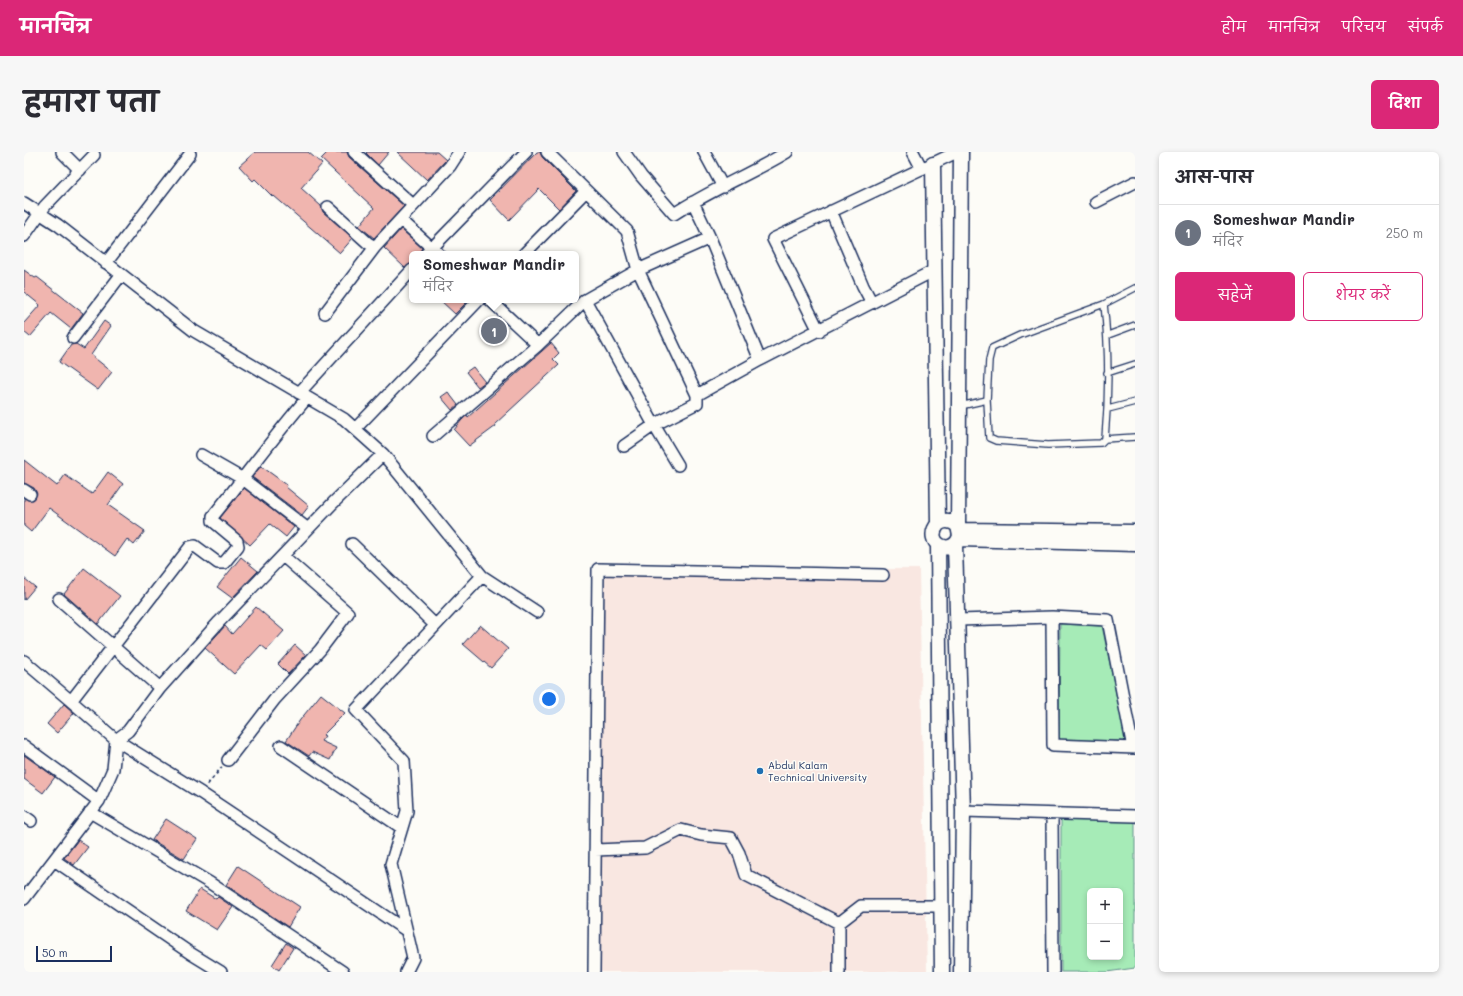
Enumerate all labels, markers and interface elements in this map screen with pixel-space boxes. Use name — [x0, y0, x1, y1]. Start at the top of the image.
text: मानचित्र — [20, 13, 91, 38]
text: होम — [1222, 17, 1246, 36]
text: मानचित्र — [1268, 17, 1320, 36]
text: परिचय — [1342, 17, 1386, 36]
text: संपर्क — [1408, 17, 1443, 36]
button: दिशा — [1371, 80, 1439, 129]
text: हमारा पता — [24, 83, 159, 119]
text: आस-पास — [1175, 165, 1253, 187]
text: Someshwar Mandir — [1213, 209, 1355, 229]
text: 1 — [1185, 224, 1191, 241]
text: 250 m — [1386, 224, 1423, 241]
text: मंदिर — [1213, 232, 1243, 249]
popup — [409, 251, 579, 303]
text: Someshwar Mandir — [423, 254, 565, 274]
button: सहेजें — [1175, 272, 1295, 321]
button: शेयर करें — [1303, 272, 1423, 321]
text: मंदिर — [423, 277, 453, 294]
pin: 1 — [481, 316, 507, 346]
your location — [539, 689, 559, 709]
place label: Abdul Kalam Technical University — [768, 758, 867, 784]
marker: Abdul Kalam Technical University — [755, 766, 765, 776]
map controls — [1087, 888, 1123, 960]
button: + — [1087, 888, 1123, 924]
button: − — [1087, 924, 1123, 960]
scale bar — [36, 944, 112, 963]
text: 50 m — [42, 945, 68, 960]

